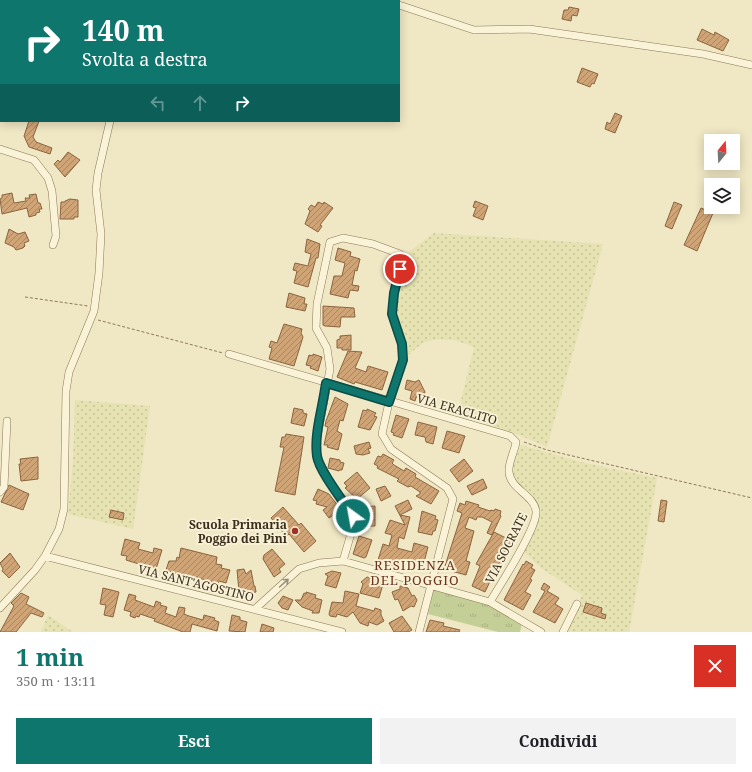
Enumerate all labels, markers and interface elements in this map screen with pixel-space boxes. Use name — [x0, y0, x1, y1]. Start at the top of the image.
text: 140 m — [82, 11, 164, 49]
icon: right — [16, 16, 68, 68]
text: Svolta a destra — [82, 47, 208, 71]
icon: left — [147, 92, 169, 114]
icon: ahead — [189, 92, 211, 114]
icon: right — [231, 92, 253, 114]
north arrow — [704, 134, 740, 170]
map controls — [704, 134, 740, 214]
button: layers — [704, 178, 740, 214]
pin — [383, 252, 417, 286]
icon: arrive — [389, 258, 411, 280]
street label: VIA ERACLITO — [415, 389, 499, 429]
position arrow — [332, 495, 374, 537]
street label: VIA SOCRATE — [481, 510, 531, 586]
place label: Scuola Primaria Poggio dei Pini — [189, 516, 288, 547]
marker: Scuola Primaria Poggio dei Pini — [290, 526, 300, 536]
district label: RESIDENZA DEL POGGIO — [370, 556, 460, 589]
street label: VIA SANT'AGOSTINO — [136, 560, 256, 606]
one-way arrow — [279, 578, 289, 587]
text: 1 min — [16, 640, 84, 673]
button: close — [694, 645, 736, 687]
text: 350 m · 13:11 — [16, 672, 96, 690]
button: Esci — [16, 718, 372, 764]
button: Condividi — [380, 718, 736, 764]

